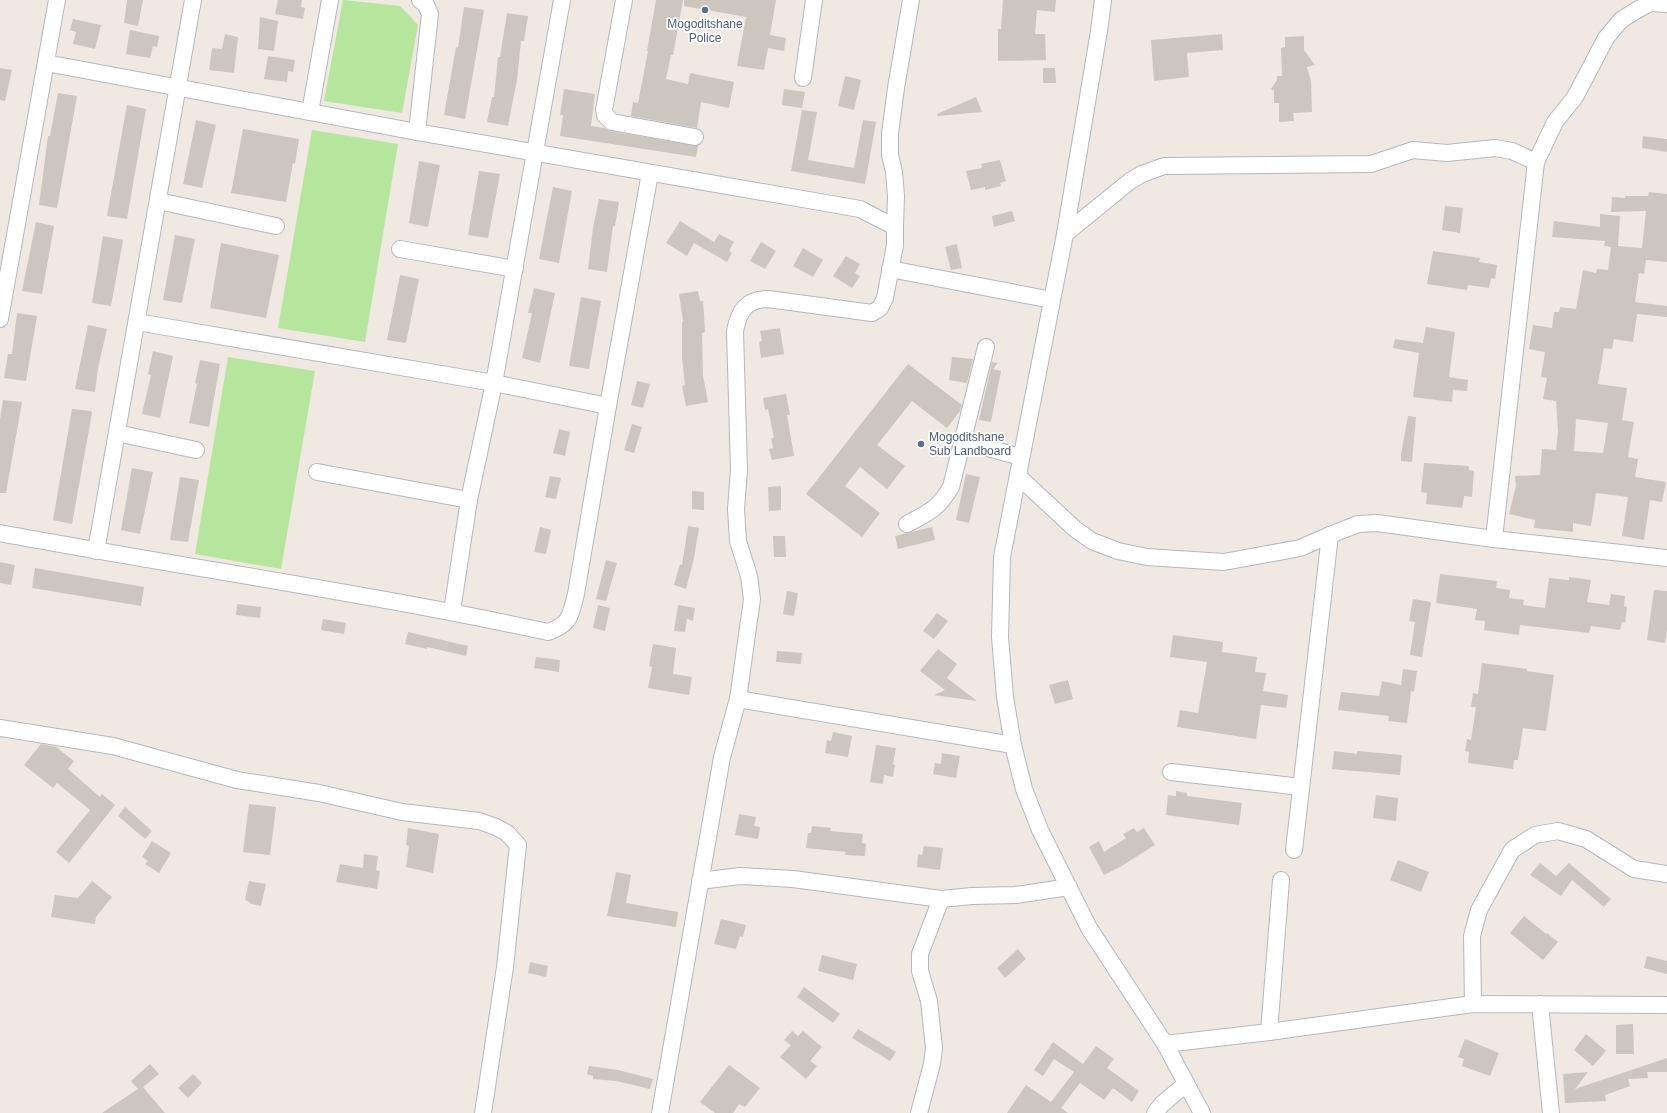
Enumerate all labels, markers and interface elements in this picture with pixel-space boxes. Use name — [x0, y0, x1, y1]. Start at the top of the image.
marker: Mogoditshane Police — [700, 5, 710, 15]
place label: Mogoditshane Police — [667, 17, 743, 45]
place label: Mogoditshane Sub Landboard — [929, 430, 1011, 458]
marker: Mogoditshane Sub Landboard — [916, 439, 926, 449]

